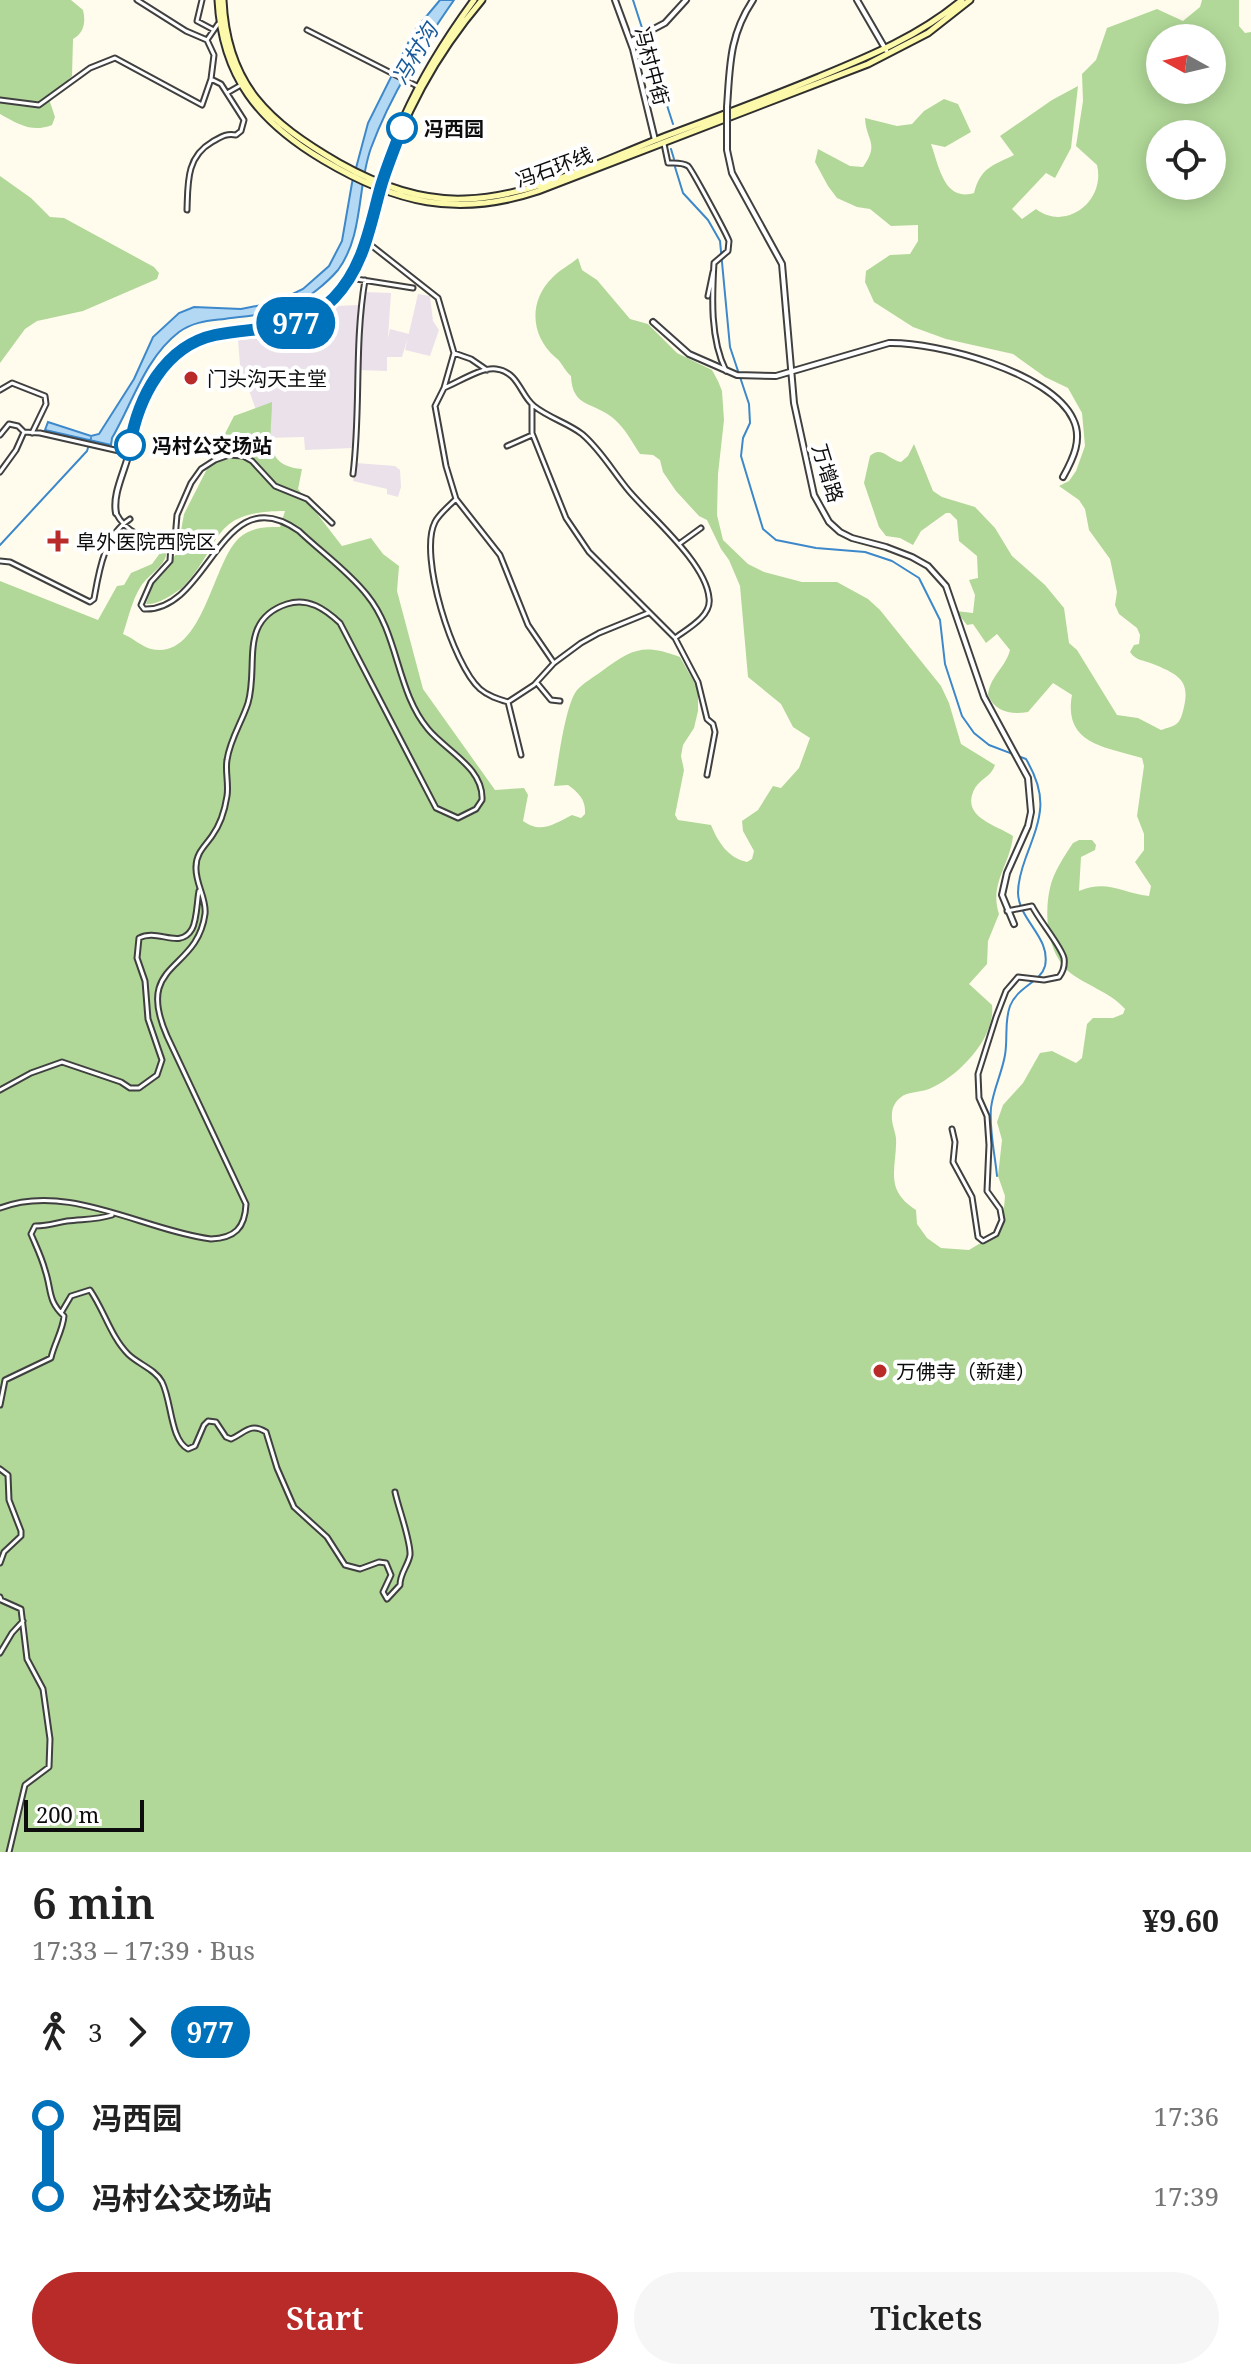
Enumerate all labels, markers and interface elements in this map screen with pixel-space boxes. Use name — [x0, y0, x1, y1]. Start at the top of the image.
water label: 冯村沟 — [384, 15, 445, 89]
street label: 冯村中街 — [629, 24, 675, 108]
north arrow — [1146, 24, 1226, 104]
map controls — [1146, 24, 1226, 200]
marker: 冯西园 — [387, 113, 417, 143]
place label: 冯西园 — [424, 115, 484, 142]
button: locate — [1146, 120, 1226, 200]
street label: 冯石环线 — [512, 141, 596, 193]
line badge: 977 — [250, 297, 342, 349]
text: 977 — [272, 304, 320, 342]
place label: 门头沟天主堂 — [207, 365, 327, 392]
marker: 门头沟天主堂 — [182, 369, 200, 387]
marker: 冯村公交场站 — [115, 430, 145, 460]
place label: 冯村公交场站 — [152, 432, 272, 459]
street label: 万增路 — [806, 440, 850, 506]
place label: 阜外医院西院区 — [76, 528, 216, 555]
marker: 阜外医院西院区 — [47, 530, 69, 552]
place label: 万佛寺（新建） — [896, 1358, 1036, 1385]
marker: 万佛寺（新建） — [871, 1362, 889, 1380]
scale bar — [24, 1796, 144, 1832]
text: 200 m — [36, 1799, 99, 1829]
text: 6 min — [32, 1872, 155, 1932]
text: ¥9.60 — [1142, 1900, 1219, 1941]
text: 17:33 – 17:39 · Bus — [32, 1932, 255, 1968]
icon: walk — [32, 2010, 76, 2054]
icon: forward — [115, 2010, 159, 2054]
text: 977 — [187, 2013, 234, 2051]
text: 3 — [88, 2014, 103, 2050]
text: 冯西园 — [92, 2097, 182, 2138]
text: 17:36 — [1153, 2098, 1219, 2134]
text: 冯村公交场站 — [92, 2177, 272, 2218]
text: 17:39 — [1153, 2178, 1219, 2214]
button: Start — [32, 2272, 618, 2364]
button: Tickets — [634, 2272, 1219, 2364]

